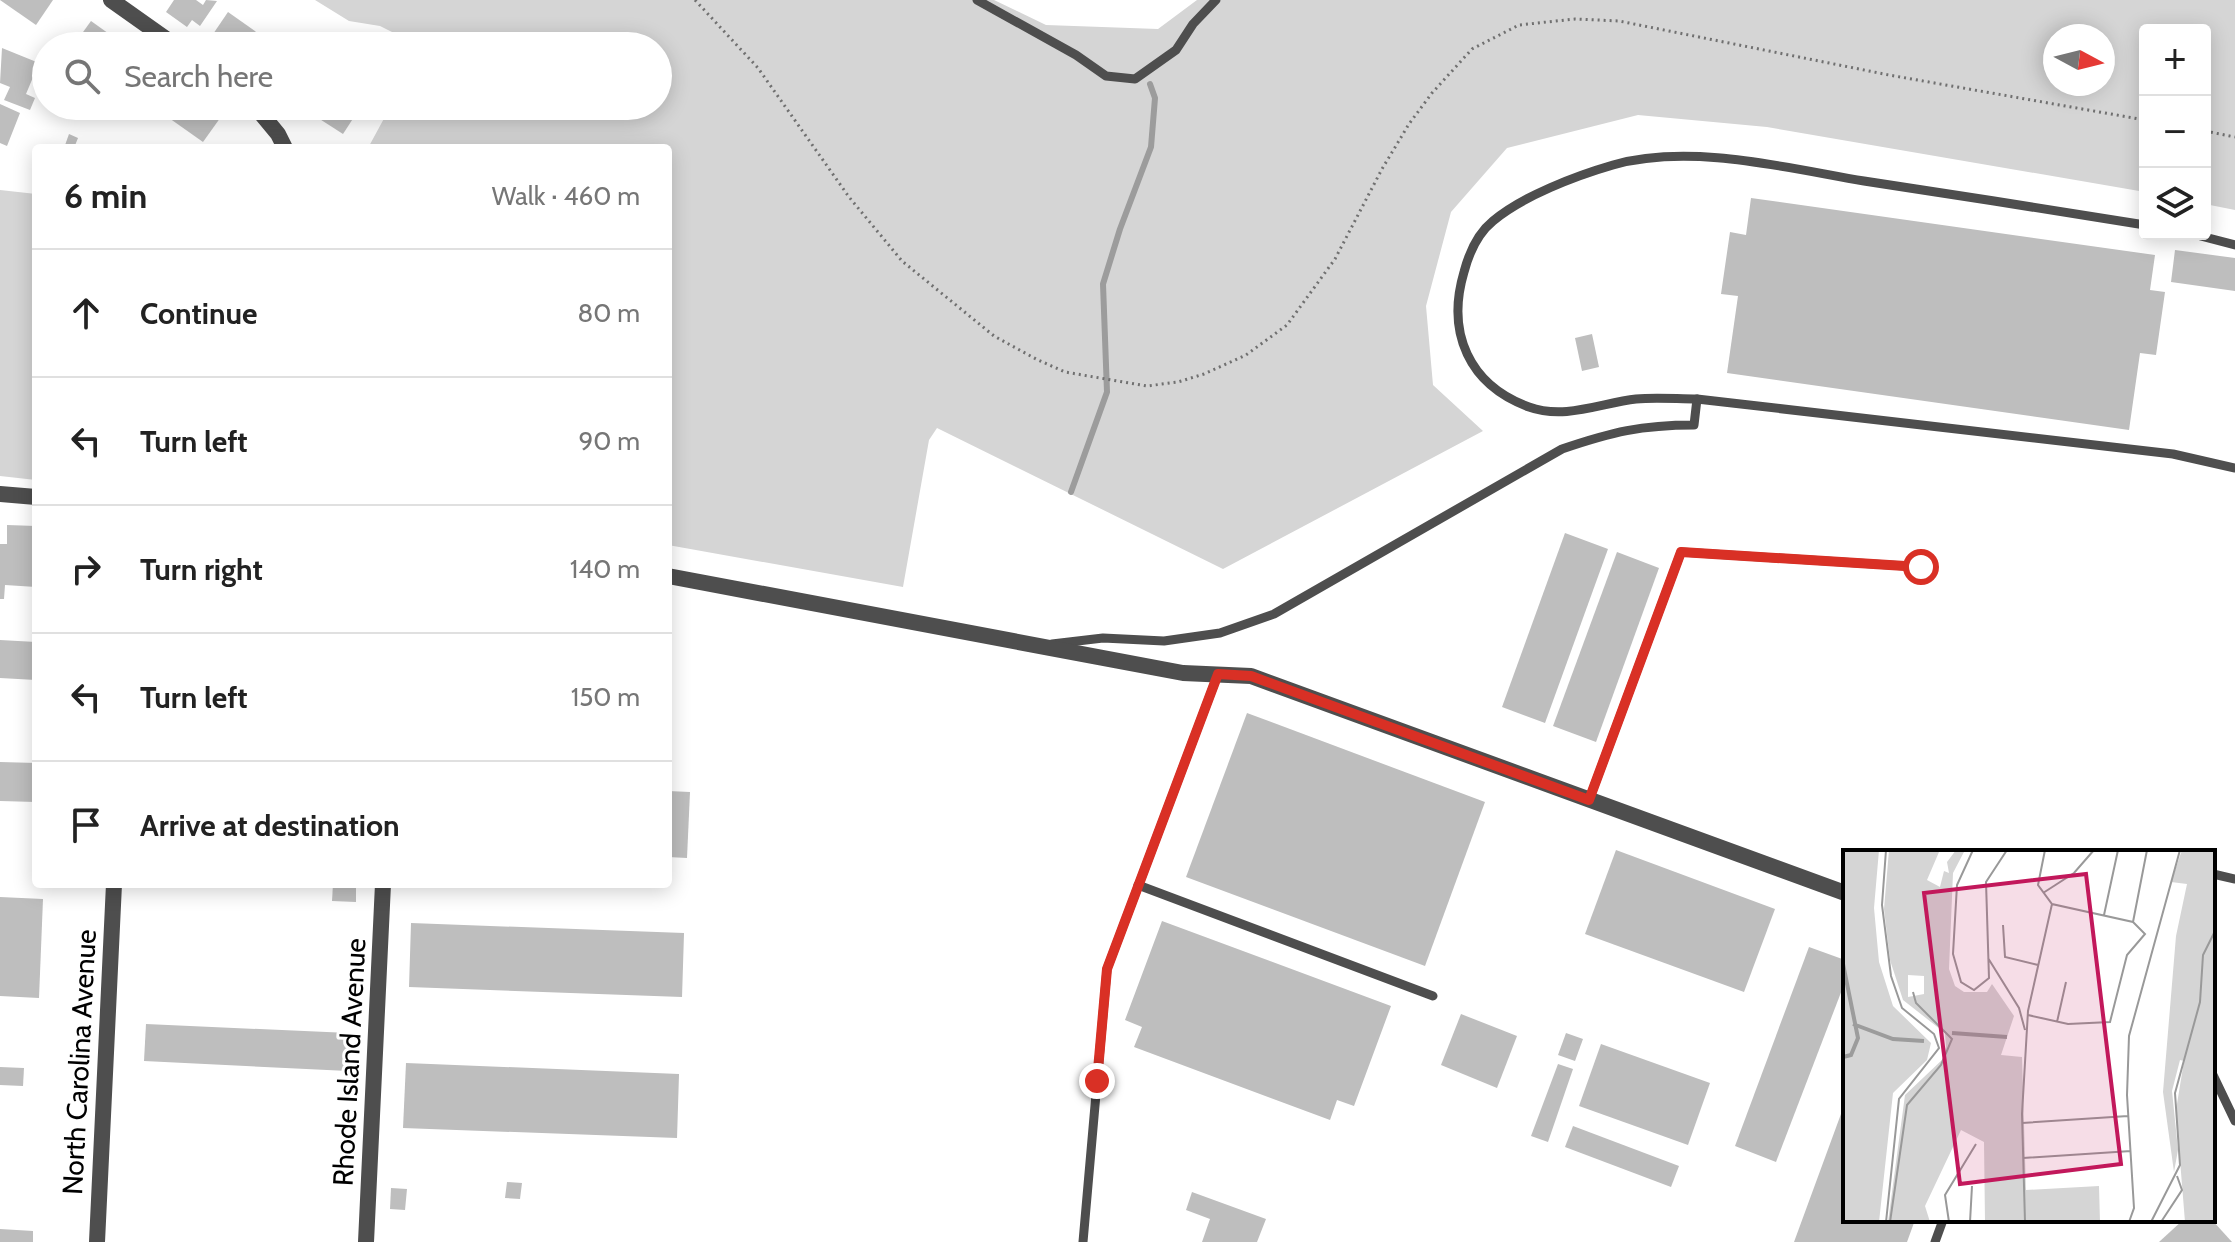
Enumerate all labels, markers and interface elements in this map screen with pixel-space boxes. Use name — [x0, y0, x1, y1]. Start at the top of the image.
north arrow — [2043, 24, 2115, 96]
map controls — [2139, 24, 2211, 240]
button: + — [2139, 24, 2211, 96]
search box — [32, 32, 672, 120]
icon: search — [60, 54, 104, 98]
text: Search here — [124, 58, 273, 95]
button: − — [2139, 96, 2211, 168]
button: layers — [2139, 168, 2211, 240]
text: 6 min — [64, 175, 147, 217]
text: Walk · 460 m — [492, 180, 640, 212]
icon: ahead — [64, 291, 108, 335]
text: Continue — [140, 295, 257, 332]
text: 80 m — [577, 297, 640, 329]
icon: left — [64, 419, 108, 463]
text: Turn left — [140, 423, 248, 460]
text: 90 m — [578, 425, 640, 457]
icon: right — [64, 547, 108, 591]
route start — [1903, 549, 1939, 585]
text: Turn right — [140, 551, 263, 588]
text: 140 m — [570, 553, 640, 585]
icon: left — [64, 675, 108, 719]
text: Turn left — [140, 679, 248, 716]
text: 150 m — [571, 681, 640, 713]
icon: arrive — [64, 803, 108, 847]
text: Arrive at destination — [140, 807, 400, 844]
inset map — [1843, 850, 2215, 1222]
street label: North Carolina Avenue — [55, 928, 103, 1196]
street label: Rhode Island Avenue — [326, 937, 372, 1187]
route end — [1079, 1063, 1115, 1099]

